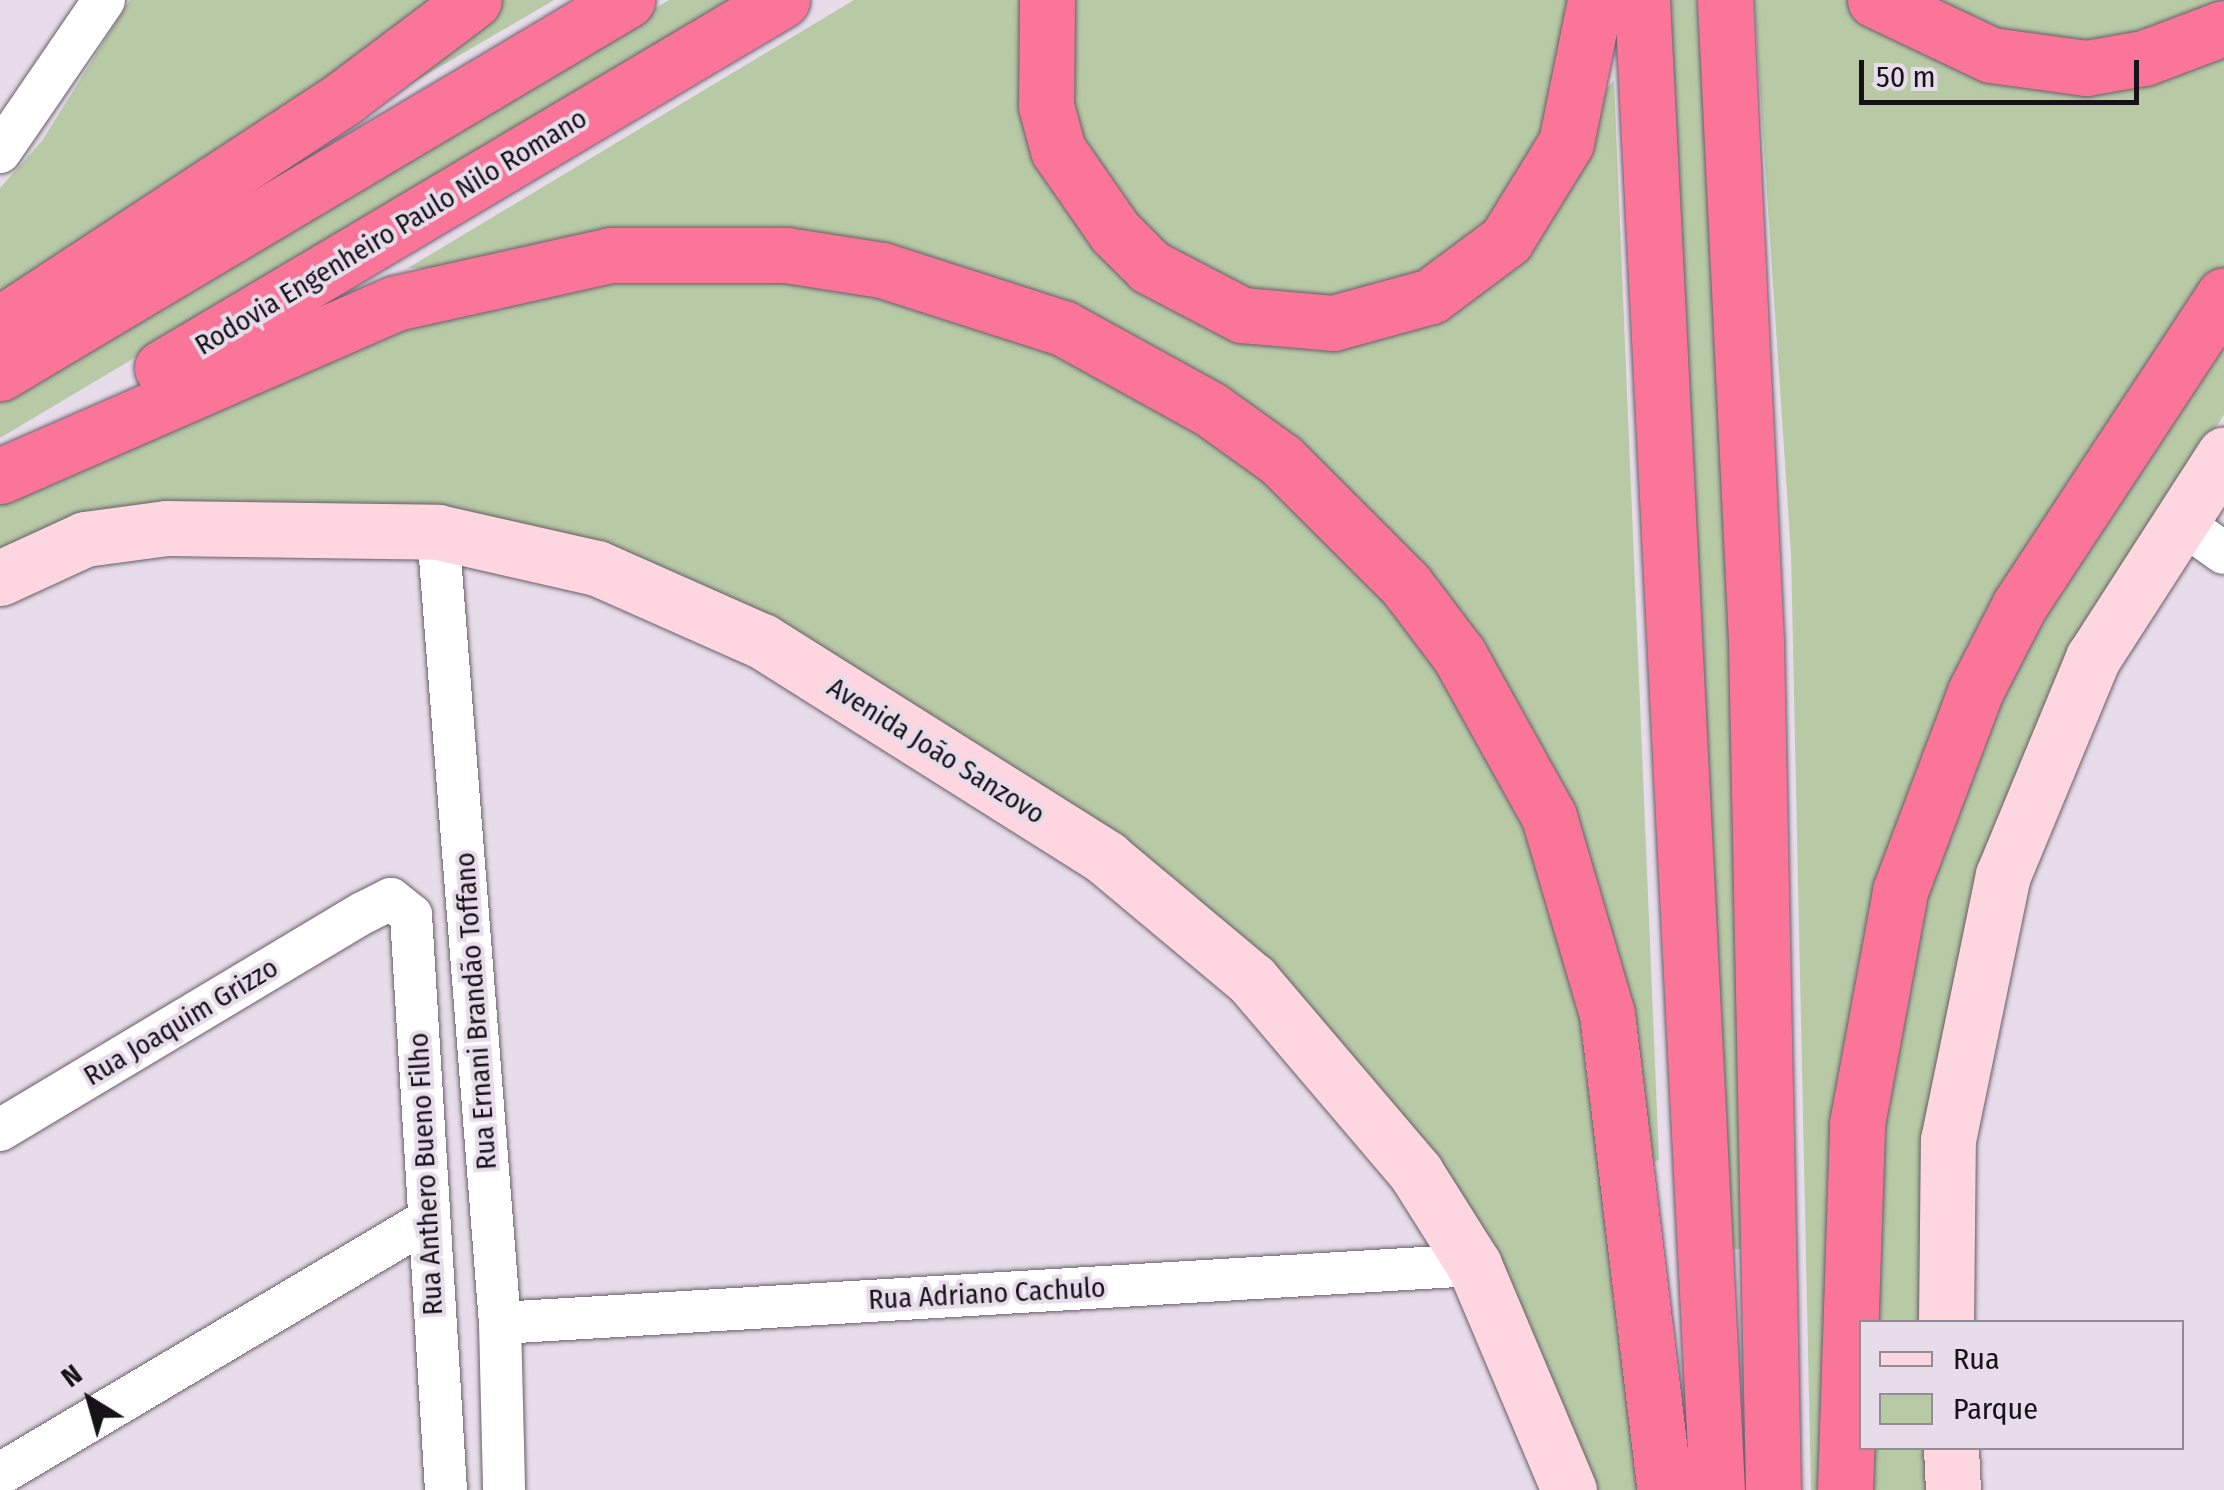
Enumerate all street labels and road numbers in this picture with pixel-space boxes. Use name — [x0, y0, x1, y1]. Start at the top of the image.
street label: Rodovia Engenheiro Paulo Nilo Romano — [189, 101, 593, 363]
street label: Avenida João Sanzovo — [821, 670, 1051, 832]
street label: Rua Ernani Brandão Toffano — [448, 851, 504, 1171]
street label: Rua Joaquim Grizzo — [78, 951, 284, 1093]
street label: Rua Anthero Bueno Filho — [402, 1032, 450, 1316]
street label: Rua Adriano Cachulo — [867, 1271, 1107, 1317]

